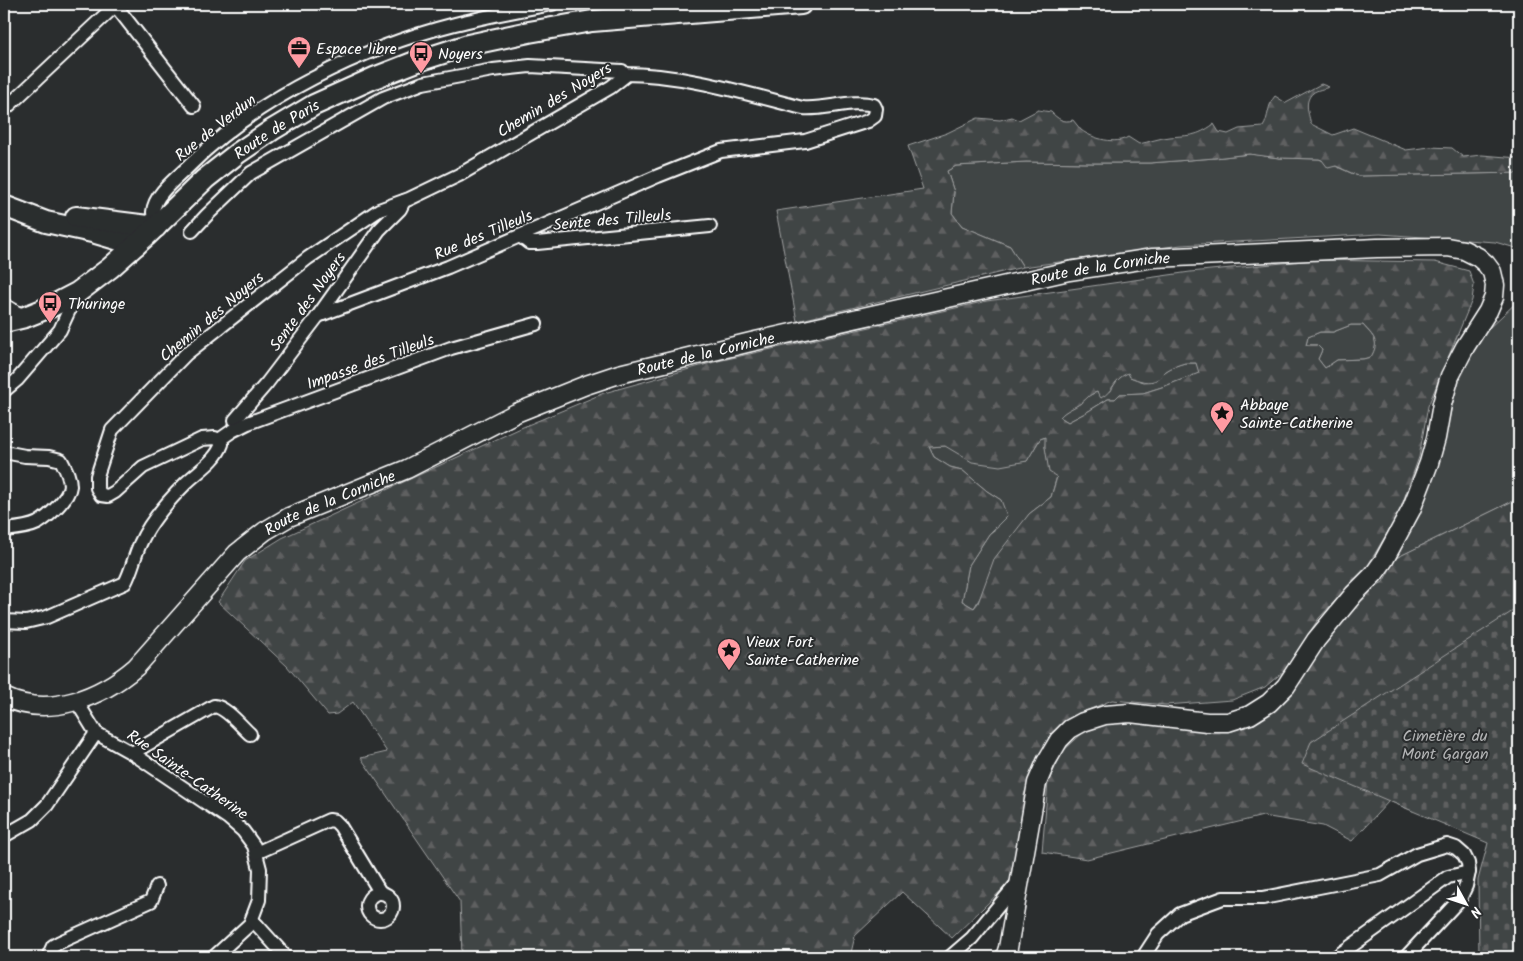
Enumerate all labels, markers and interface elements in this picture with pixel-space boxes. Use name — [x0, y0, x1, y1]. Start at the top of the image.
office icon: Espace libre — [286, 35, 312, 69]
place label: Espace libre — [316, 37, 397, 62]
bus stop icon: Noyers — [408, 40, 434, 74]
place label: Noyers — [438, 42, 483, 67]
street label: Chemin des Noyers — [493, 56, 617, 145]
street label: Rue de Verdun — [170, 88, 262, 168]
street label: Route de Paris — [229, 93, 324, 167]
street label: Rue des Tilleuls — [430, 203, 537, 267]
street label: Sente des Tilleuls — [552, 203, 672, 238]
street label: Route de la Corniche — [1028, 246, 1170, 293]
street label: Sente des Noyers — [264, 247, 353, 357]
street label: Chemin des Noyers — [154, 266, 270, 369]
bus stop icon: Thuringe — [37, 290, 63, 324]
place label: Thuringe — [68, 292, 125, 317]
street label: Route de la Corniche — [634, 326, 777, 383]
street label: Impasse des Tilleuls — [303, 328, 438, 397]
place label: Abbaye Sainte-Catherine — [1240, 393, 1353, 436]
place icon: Abbaye Sainte-Catherine — [1209, 400, 1235, 434]
street label: Route de la Corniche — [260, 464, 400, 543]
place label: Vieux Fort Sainte-Catherine — [746, 630, 859, 673]
place icon: Vieux Fort Sainte-Catherine — [716, 637, 742, 671]
street label: Rue Sainte-Catherine — [121, 724, 253, 827]
park label: Cimetière du Mont Gargan — [1401, 724, 1489, 767]
north arrow — [1440, 878, 1490, 928]
text: N — [1464, 901, 1486, 922]

